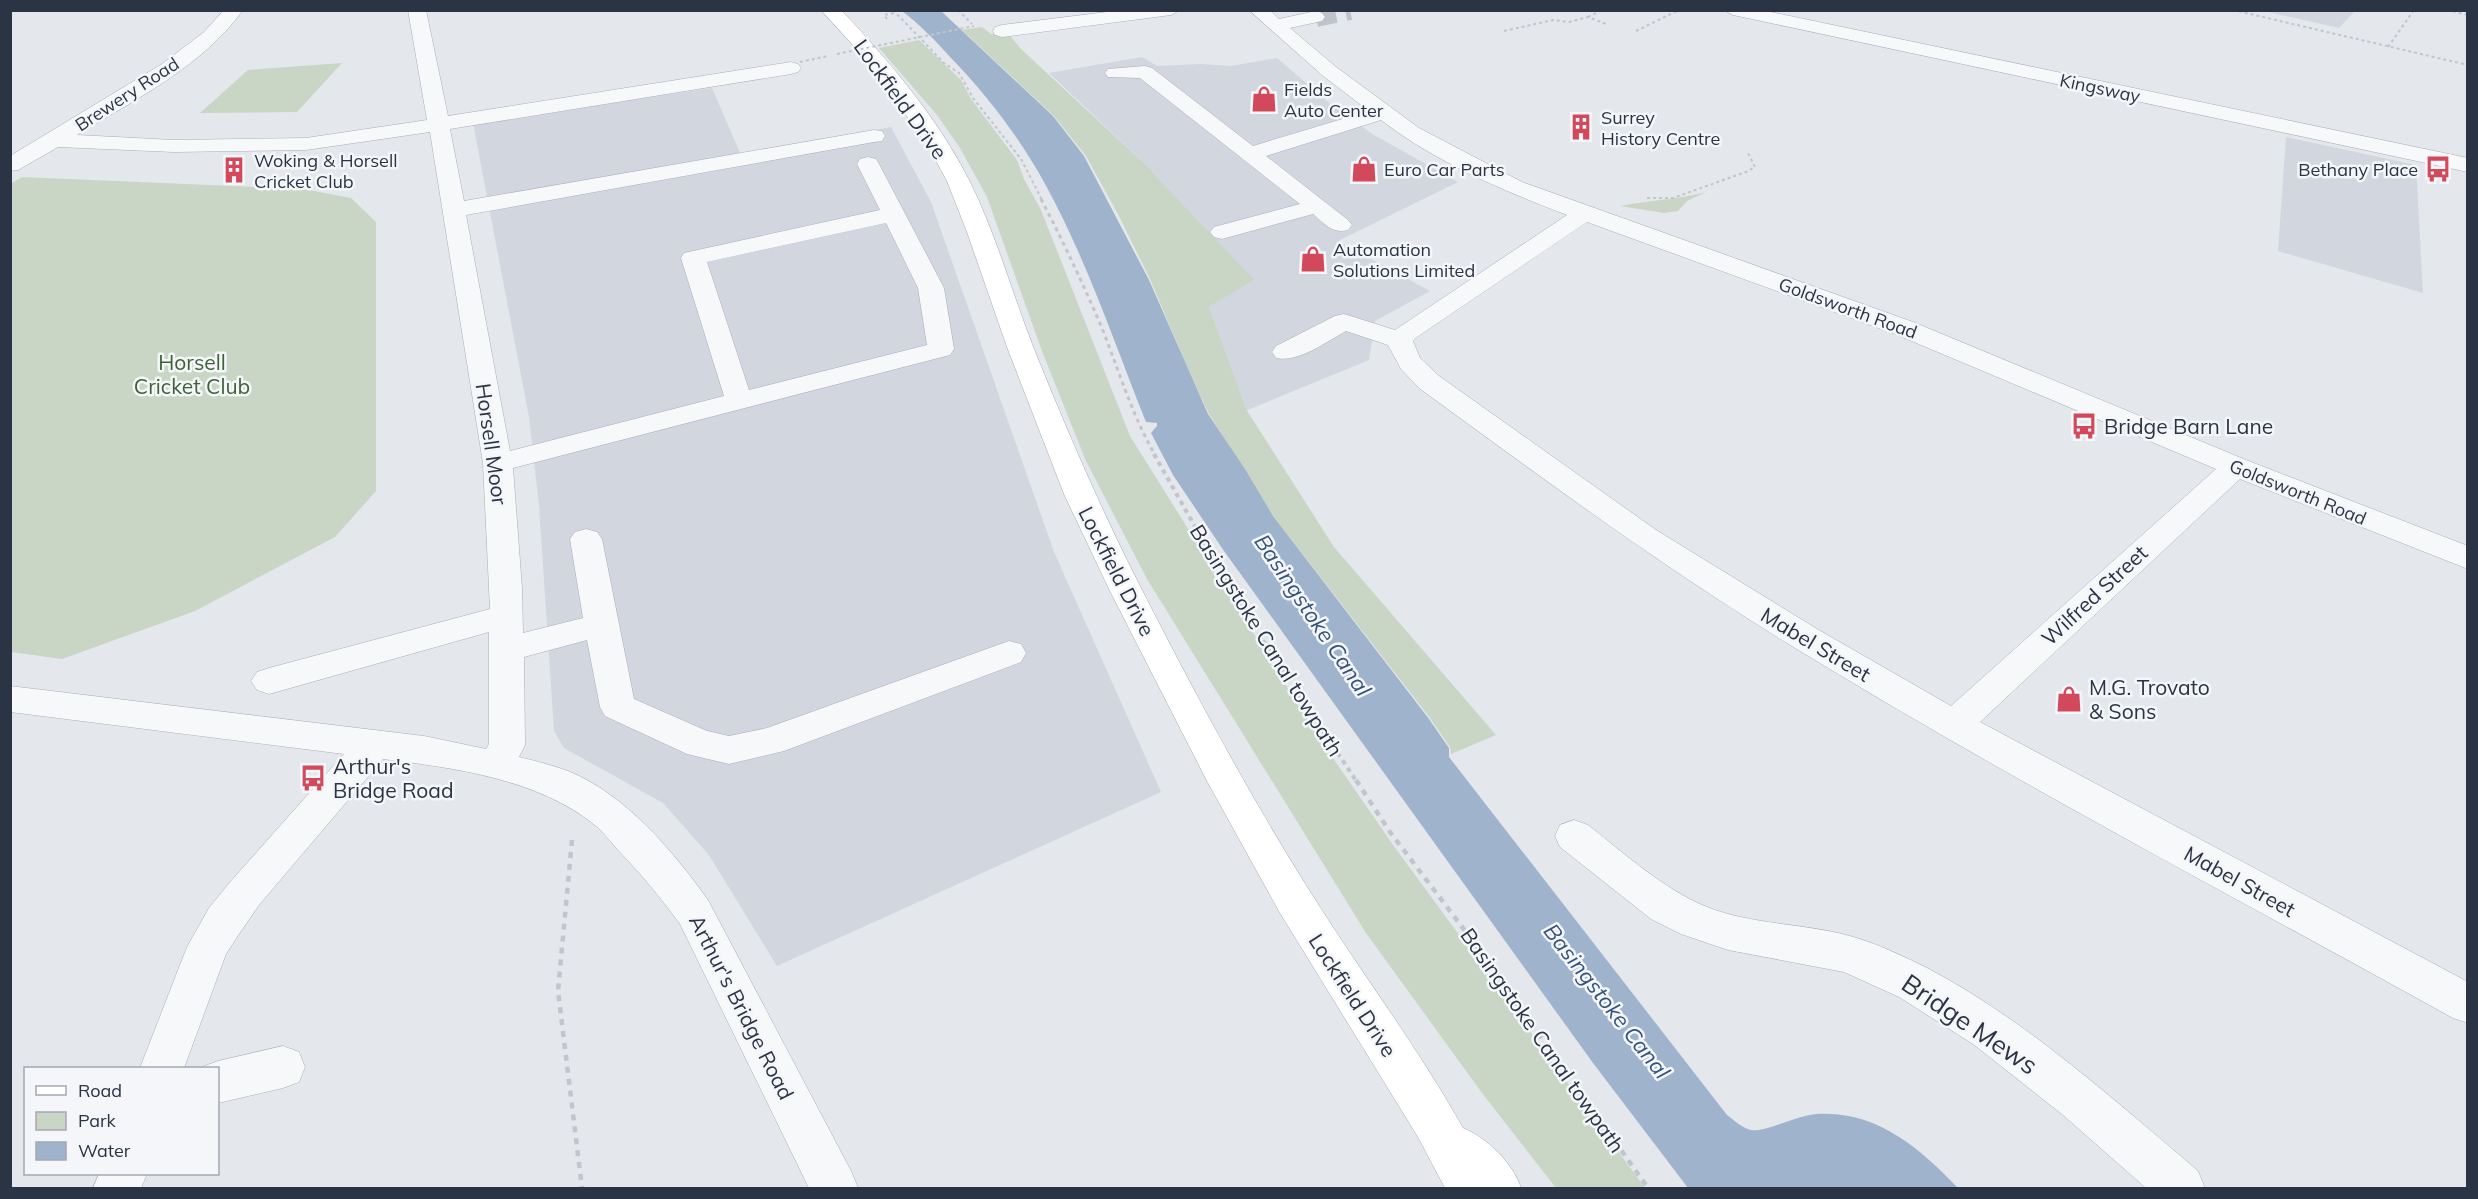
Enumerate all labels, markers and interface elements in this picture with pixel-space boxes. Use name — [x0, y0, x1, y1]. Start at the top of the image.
street label: Lockfield Drive — [849, 34, 953, 164]
street label: Brewery Road — [71, 52, 183, 136]
street label: Kingsway — [2058, 68, 2143, 108]
place label: Fields Auto Center — [1284, 78, 1384, 122]
shop icon: Fields Auto Center — [1249, 84, 1279, 114]
place label: Surrey History Centre — [1601, 106, 1720, 150]
building icon: Surrey History Centre — [1566, 112, 1596, 142]
place label: Woking & Horsell Cricket Club — [254, 149, 397, 193]
shop icon: Euro Car Parts — [1349, 154, 1379, 184]
bus stop icon: Bethany Place — [2423, 154, 2453, 184]
building icon: Woking & Horsell Cricket Club — [219, 155, 249, 185]
place label: Euro Car Parts — [1384, 158, 1505, 181]
place label: Bethany Place — [2298, 158, 2418, 181]
place label: Automation Solutions Limited — [1333, 238, 1475, 282]
shop icon: Automation Solutions Limited — [1298, 244, 1328, 274]
street label: Goldsworth Road — [1776, 272, 1920, 344]
park label: Horsell Cricket Club — [134, 349, 250, 399]
street label: Horsell Moor — [471, 382, 513, 507]
bus stop icon: Bridge Barn Lane — [2069, 411, 2099, 441]
place label: Bridge Barn Lane — [2104, 413, 2273, 439]
street label: Goldsworth Road — [2226, 454, 2370, 530]
street label: Lockfield Drive — [1073, 502, 1161, 640]
street label: Basingstoke Canal towpath — [1185, 519, 1349, 761]
water label: Basingstoke Canal — [1248, 529, 1378, 702]
street label: Wilfred Street — [2036, 539, 2152, 651]
street label: Mabel Street — [1757, 601, 1875, 687]
place label: M.G. Trovato & Sons — [2089, 674, 2210, 724]
shop icon: M.G. Trovato & Sons — [2054, 684, 2084, 714]
place label: Arthur's Bridge Road — [333, 753, 454, 803]
bus stop icon: Arthur's Bridge Road — [298, 763, 328, 793]
street label: Mabel Street — [2180, 840, 2300, 922]
street label: Arthur's Bridge Road — [684, 910, 800, 1104]
water label: Basingstoke Canal — [1538, 918, 1677, 1085]
street label: Basingstoke Canal towpath — [1455, 923, 1631, 1157]
street label: Lockfield Drive — [1303, 928, 1403, 1062]
street label: Bridge Mews — [1896, 966, 2044, 1082]
legend — [24, 1067, 219, 1175]
text: Road — [78, 1079, 122, 1102]
text: Park — [78, 1109, 117, 1132]
text: Water — [78, 1139, 131, 1162]

